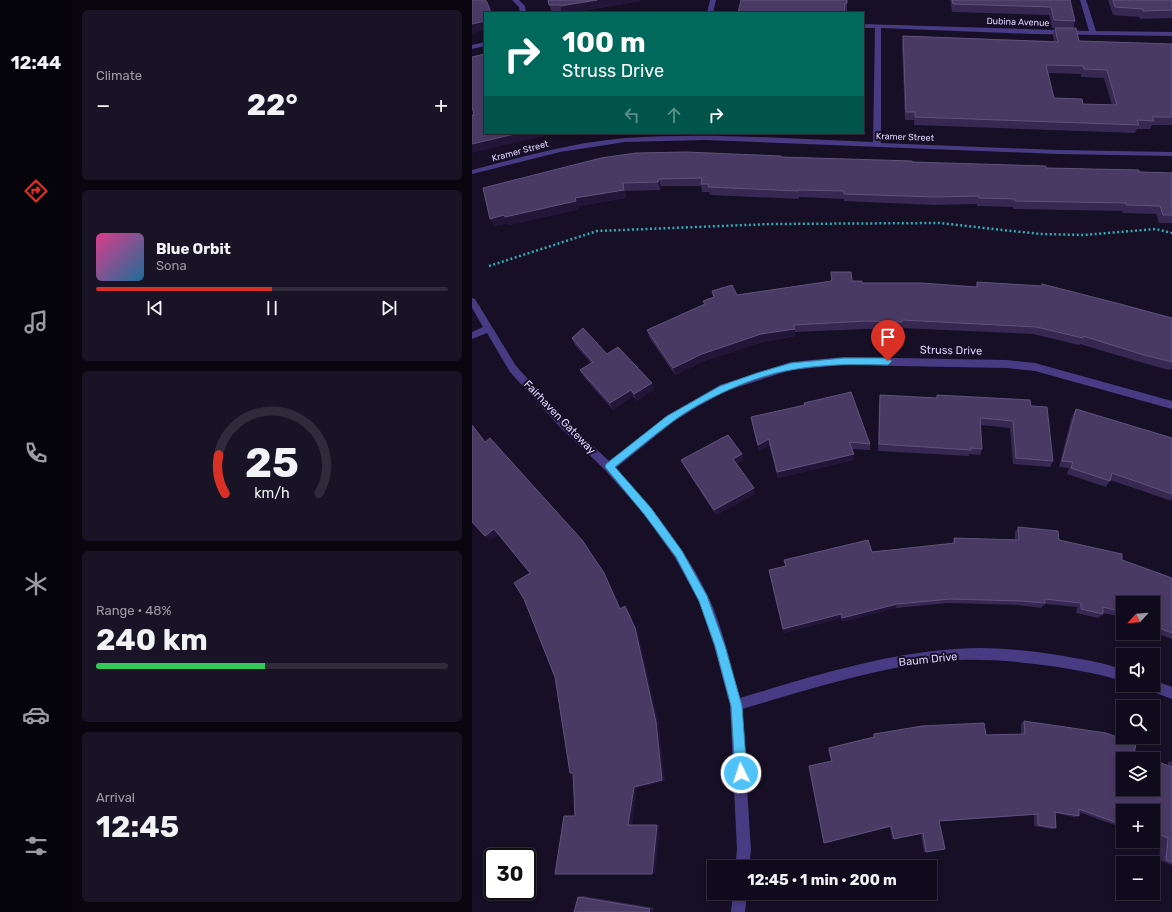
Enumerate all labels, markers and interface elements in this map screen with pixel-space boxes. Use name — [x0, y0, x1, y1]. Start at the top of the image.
street label: Dubina Avenue — [986, 16, 1050, 28]
text: 100 m — [562, 26, 646, 59]
icon: right — [496, 28, 548, 80]
text: 12:44 — [11, 52, 61, 74]
text: Struss Drive — [562, 60, 664, 82]
text: Climate — [96, 68, 142, 83]
text: 22° — [247, 87, 298, 123]
text: − — [96, 92, 110, 119]
text: + — [434, 92, 448, 119]
icon: left — [621, 104, 643, 126]
icon: ahead — [663, 104, 685, 126]
icon: right — [705, 104, 727, 126]
street label: Kramer Street — [876, 131, 935, 143]
street label: Kramer Street — [491, 139, 550, 163]
icon: directions — [22, 177, 50, 205]
text: Blue Orbit — [156, 240, 231, 258]
text: Sona — [156, 258, 187, 273]
icon: previous — [144, 297, 166, 319]
icon: pause — [261, 297, 283, 319]
icon: next — [378, 297, 400, 319]
icon: music — [22, 308, 50, 336]
pin — [871, 320, 905, 361]
icon: arrive — [877, 326, 899, 348]
street label: Struss Drive — [920, 343, 982, 358]
street label: Fairhaven Gateway — [521, 378, 598, 457]
text: 25 — [245, 438, 299, 487]
icon: phone — [22, 439, 50, 467]
text: km/h — [254, 485, 290, 502]
icon: climate — [22, 570, 50, 598]
north arrow — [1116, 596, 1160, 640]
map controls — [1116, 596, 1160, 900]
text: Range · 48% — [96, 603, 172, 618]
text: 240 km — [96, 622, 208, 658]
button: sound — [1116, 648, 1160, 692]
street label: Baum Drive — [898, 650, 958, 669]
button: search — [1116, 700, 1160, 744]
icon: car — [22, 701, 50, 729]
position arrow — [720, 752, 762, 794]
button: layers — [1116, 752, 1160, 796]
text: Arrival — [96, 790, 135, 805]
button: + — [1116, 804, 1160, 848]
text: 12:45 — [96, 809, 179, 845]
icon: filters — [22, 832, 50, 860]
speed limit sign: 30 — [484, 848, 536, 900]
button: − — [1116, 856, 1160, 900]
text: 12:45 · 1 min · 200 m — [747, 871, 897, 889]

